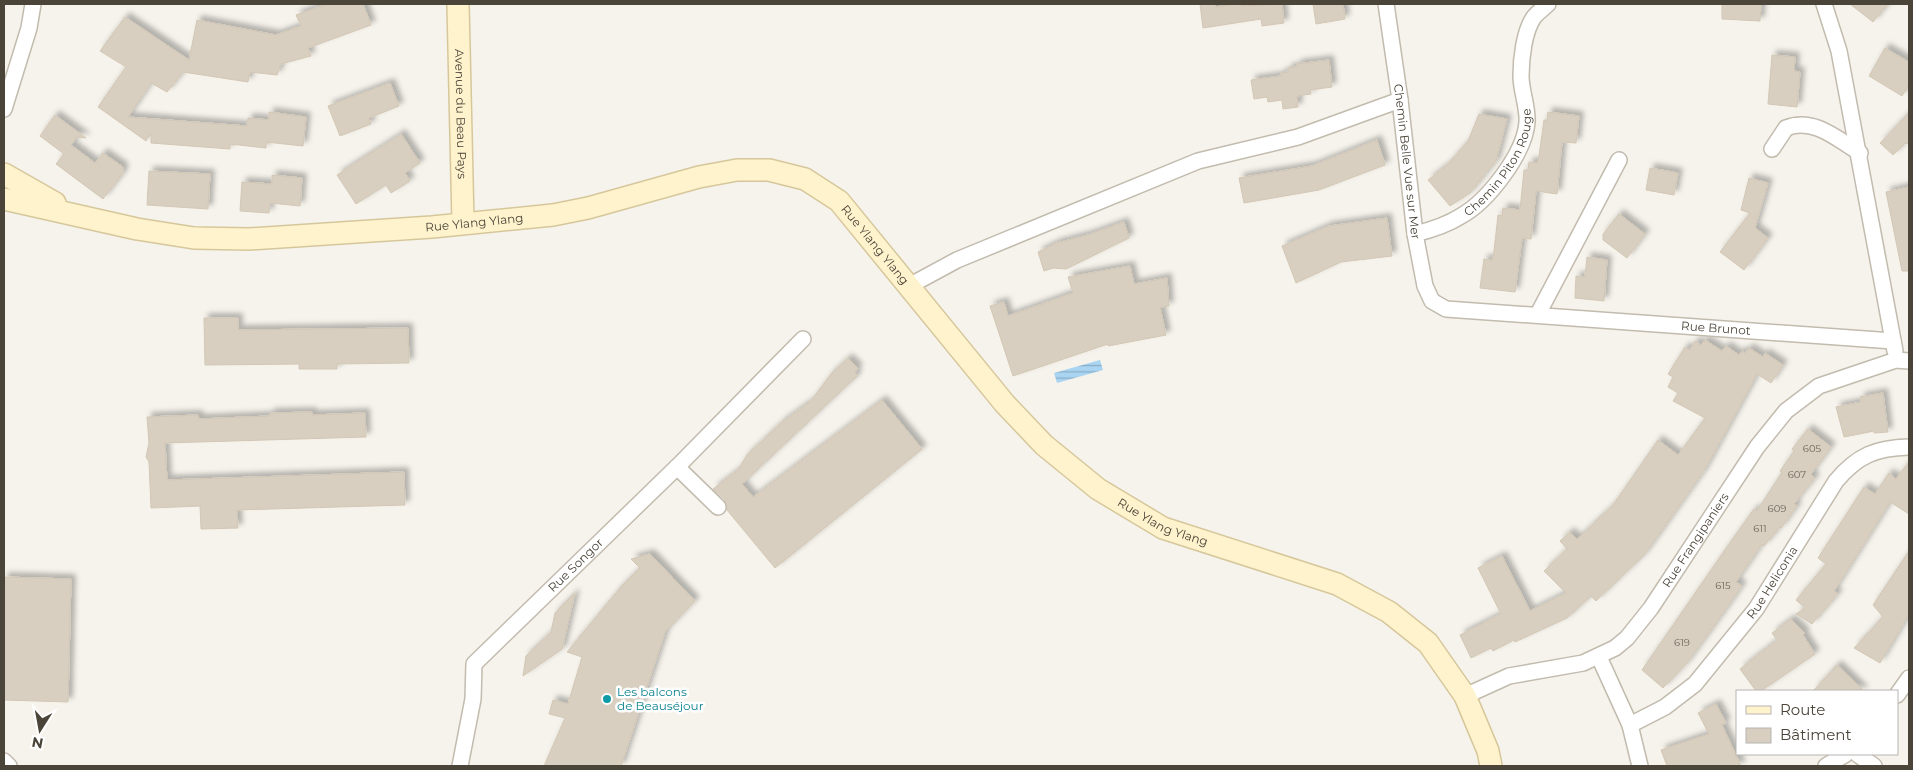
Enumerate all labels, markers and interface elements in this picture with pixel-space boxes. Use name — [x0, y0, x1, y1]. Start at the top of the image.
street label: Avenue du Beau Pays — [452, 49, 470, 179]
street label: Chemin Belle Vue sur Mer — [1391, 83, 1424, 241]
street label: Chemin Piton Rouge — [1461, 108, 1534, 219]
street label: Rue Ylang Ylang — [838, 202, 912, 288]
street label: Rue Ylang Ylang — [425, 210, 524, 234]
street label: Rue Brunot — [1681, 318, 1751, 338]
house number: 605 — [1803, 442, 1822, 455]
house number: 607 — [1788, 468, 1806, 481]
street label: Rue Frangipaniers — [1659, 490, 1732, 590]
street label: Rue Ylang Ylang — [1115, 494, 1210, 549]
house number: 609 — [1768, 502, 1786, 515]
house number: 611 — [1753, 522, 1767, 535]
street label: Rue Songor — [545, 535, 606, 595]
street label: Rue Heliconia — [1743, 543, 1801, 622]
house number: 615 — [1715, 579, 1731, 592]
house number: 619 — [1674, 636, 1690, 649]
place label: Les balcons de Beauséjour — [617, 684, 704, 713]
legend — [1736, 690, 1898, 755]
marker: Les balcons de Beauséjour — [601, 693, 613, 705]
text: Route — [1780, 700, 1825, 719]
north arrow — [15, 705, 65, 755]
text: Bâtiment — [1780, 725, 1852, 744]
text: N — [30, 733, 45, 753]

